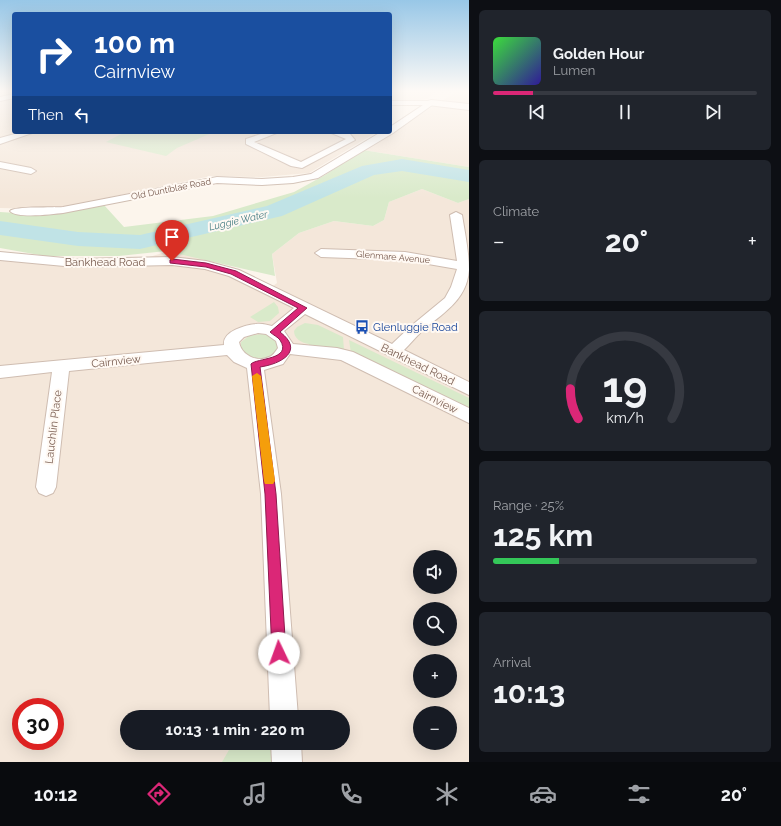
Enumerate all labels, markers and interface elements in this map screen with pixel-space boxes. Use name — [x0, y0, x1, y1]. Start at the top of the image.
text: 100 m — [94, 27, 175, 60]
icon: right — [28, 28, 80, 80]
text: Golden Hour — [553, 45, 644, 63]
text: Cairnview — [94, 61, 175, 82]
text: Lumen — [553, 63, 595, 78]
icon: previous — [526, 101, 548, 123]
icon: pause — [614, 101, 636, 123]
icon: next — [702, 101, 724, 123]
icon: left — [71, 104, 93, 126]
text: Then — [28, 106, 63, 124]
street label: Old Duntiblae Road — [130, 176, 212, 202]
text: Climate — [493, 204, 539, 219]
water label: Luggie Water — [208, 208, 269, 233]
pin — [155, 220, 189, 261]
text: 20° — [605, 224, 648, 259]
icon: arrive — [161, 226, 183, 248]
text: − — [493, 228, 505, 254]
text: + — [748, 228, 757, 254]
street label: Glenmare Avenue — [355, 249, 431, 265]
street label: Bankhead Road — [65, 256, 145, 269]
bus stop icon: Glenluggie Road — [354, 319, 370, 335]
place label: Glenluggie Road — [373, 321, 458, 334]
street label: Bankhead Road — [379, 341, 457, 388]
street label: Cairnview — [91, 352, 141, 371]
text: 19 — [602, 363, 648, 412]
street label: Cairnview — [410, 382, 460, 417]
street label: Lauchlin Place — [43, 389, 65, 465]
text: km/h — [606, 410, 644, 426]
text: Range · 25% — [493, 498, 564, 513]
text: 125 km — [493, 518, 593, 553]
map controls — [413, 550, 457, 750]
button: sound — [413, 550, 457, 594]
button: search — [413, 602, 457, 646]
position arrow — [258, 632, 300, 674]
button: + — [413, 654, 457, 698]
text: Arrival — [493, 655, 531, 670]
text: 10:13 — [493, 675, 565, 710]
speed limit sign: 30 — [12, 698, 64, 750]
button: − — [413, 706, 457, 750]
text: 10:13 · 1 min · 220 m — [166, 721, 304, 739]
icon: directions — [145, 780, 173, 808]
icon: music — [241, 780, 269, 808]
icon: phone — [337, 780, 365, 808]
icon: climate — [433, 780, 461, 808]
icon: car — [529, 780, 557, 808]
icon: filters — [625, 780, 653, 808]
text: 10:12 — [34, 784, 77, 805]
text: 20° — [721, 784, 747, 805]

